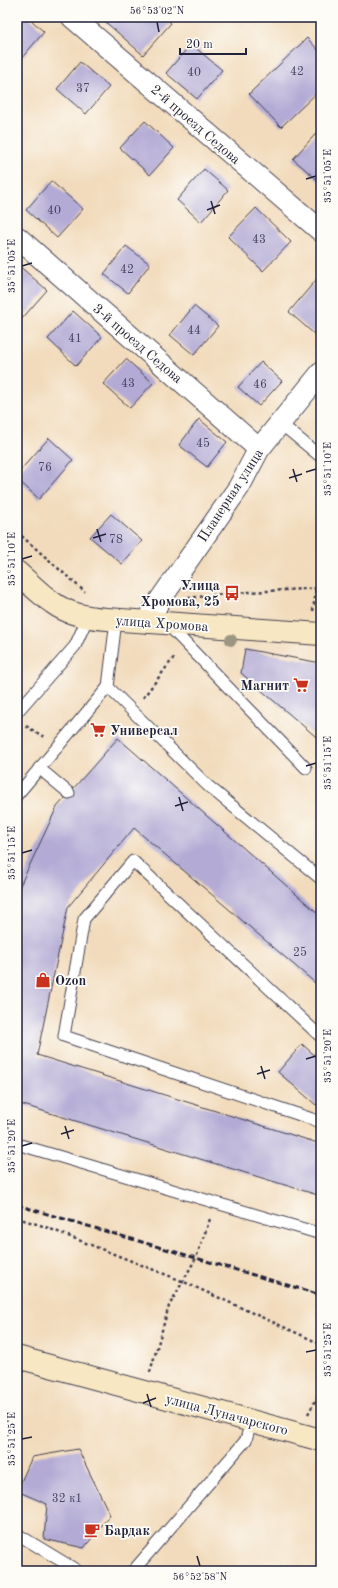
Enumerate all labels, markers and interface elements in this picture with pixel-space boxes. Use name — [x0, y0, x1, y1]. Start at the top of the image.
text: 56°53'02"N — [130, 6, 185, 16]
scale bar — [180, 30, 246, 56]
text: 20 m — [186, 39, 213, 51]
house number: 42 — [290, 66, 304, 78]
house number: 40 — [187, 67, 201, 79]
street label: 2-й проезд Седова — [148, 82, 243, 167]
house number: 37 — [76, 83, 90, 95]
text: 35°51'05"E — [323, 149, 333, 203]
house number: 40 — [47, 205, 61, 217]
house number: 43 — [252, 234, 266, 246]
text: 35°51'05"E — [7, 239, 17, 293]
house number: 42 — [120, 264, 134, 276]
street label: 3-й проезд Седова — [90, 301, 185, 386]
house number: 44 — [187, 325, 201, 337]
house number: 41 — [68, 333, 82, 345]
house number: 43 — [121, 378, 135, 390]
house number: 46 — [253, 379, 267, 391]
house number: 45 — [196, 437, 210, 450]
text: 35°51'10"E — [323, 442, 333, 496]
street label: Планерная улица — [196, 446, 266, 545]
house number: 76 — [38, 462, 52, 474]
text: 35°51'10"E — [7, 532, 17, 586]
house number: 78 — [109, 534, 123, 546]
place label: Улица Хромова, 25 — [141, 579, 220, 609]
bus stop icon: Улица Хромова, 25 — [223, 584, 241, 602]
street label: улица Хромова — [115, 614, 209, 634]
supermarket icon: Магнит — [292, 676, 310, 694]
place label: Магнит — [241, 679, 289, 693]
supermarket icon: Универсал — [89, 721, 107, 739]
place label: Универсал — [110, 724, 178, 738]
text: 35°51'15"E — [323, 736, 333, 790]
text: 35°51'15"E — [7, 826, 17, 880]
house number: 25 — [293, 946, 307, 959]
shop icon: Ozon — [34, 971, 52, 989]
place label: Ozon — [55, 974, 86, 988]
text: 35°51'20"E — [323, 1029, 333, 1083]
text: 35°51'20"E — [7, 1119, 17, 1173]
text: 35°51'25"E — [323, 1323, 333, 1377]
street label: улица Луначарского — [164, 1392, 290, 1438]
text: 35°51'25"E — [7, 1412, 17, 1466]
house number: 32 к1 — [52, 1493, 82, 1505]
cafe icon: Бардак — [83, 1521, 101, 1539]
place label: Бардак — [104, 1524, 150, 1538]
text: 56°52'58"N — [173, 1572, 228, 1582]

